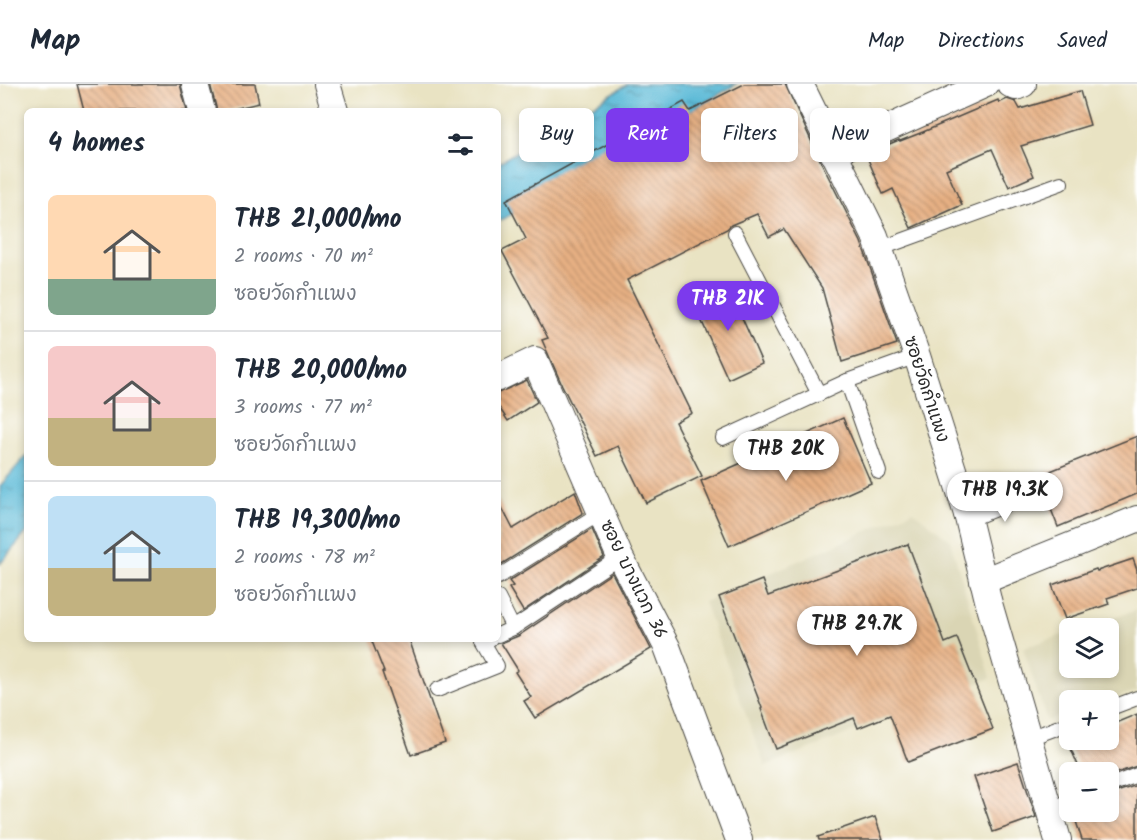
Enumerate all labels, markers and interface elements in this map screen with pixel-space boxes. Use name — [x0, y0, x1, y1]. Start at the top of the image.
text: Map — [30, 19, 81, 64]
text: Map — [868, 25, 904, 58]
text: Directions — [937, 25, 1024, 58]
text: Saved — [1057, 25, 1107, 58]
chip: Buy — [519, 108, 594, 162]
chip: Rent — [606, 108, 689, 162]
chip: Filters — [701, 108, 798, 162]
chip: New — [810, 108, 890, 162]
text: 4 homes — [48, 123, 145, 165]
icon: filters — [444, 128, 477, 161]
text: THB 21,000/mo — [234, 199, 402, 241]
icon: home — [96, 219, 168, 291]
text: 2 rooms · 70 m² — [234, 241, 373, 273]
text: ซอยวัดกำแพง — [234, 279, 356, 311]
pin: THB 21K — [673, 281, 783, 332]
text: THB 21K — [691, 284, 765, 316]
street label: ซอยวัดกำแพง — [895, 333, 956, 446]
text: THB 20,000/mo — [234, 350, 407, 392]
icon: home — [96, 370, 168, 442]
text: 3 rooms · 77 m² — [234, 392, 372, 424]
text: ซอยวัดกำแพง — [234, 430, 356, 462]
pin: THB 20K — [731, 431, 841, 482]
text: THB 20K — [747, 434, 825, 466]
pin: THB 19.3K — [936, 472, 1074, 523]
text: THB 19.3K — [961, 475, 1049, 507]
text: THB 19,300/mo — [234, 500, 401, 542]
street label: ซอย บางแวก 36 — [591, 515, 674, 644]
icon: home — [96, 520, 168, 592]
text: 2 rooms · 78 m² — [234, 542, 375, 574]
text: ซอยวัดกำแพง — [234, 580, 356, 612]
pin: THB 29.7K — [788, 606, 926, 657]
text: THB 29.7K — [811, 609, 903, 641]
map controls — [1059, 618, 1119, 822]
button: layers — [1059, 618, 1119, 678]
button: + — [1059, 690, 1119, 750]
button: − — [1059, 762, 1119, 822]

